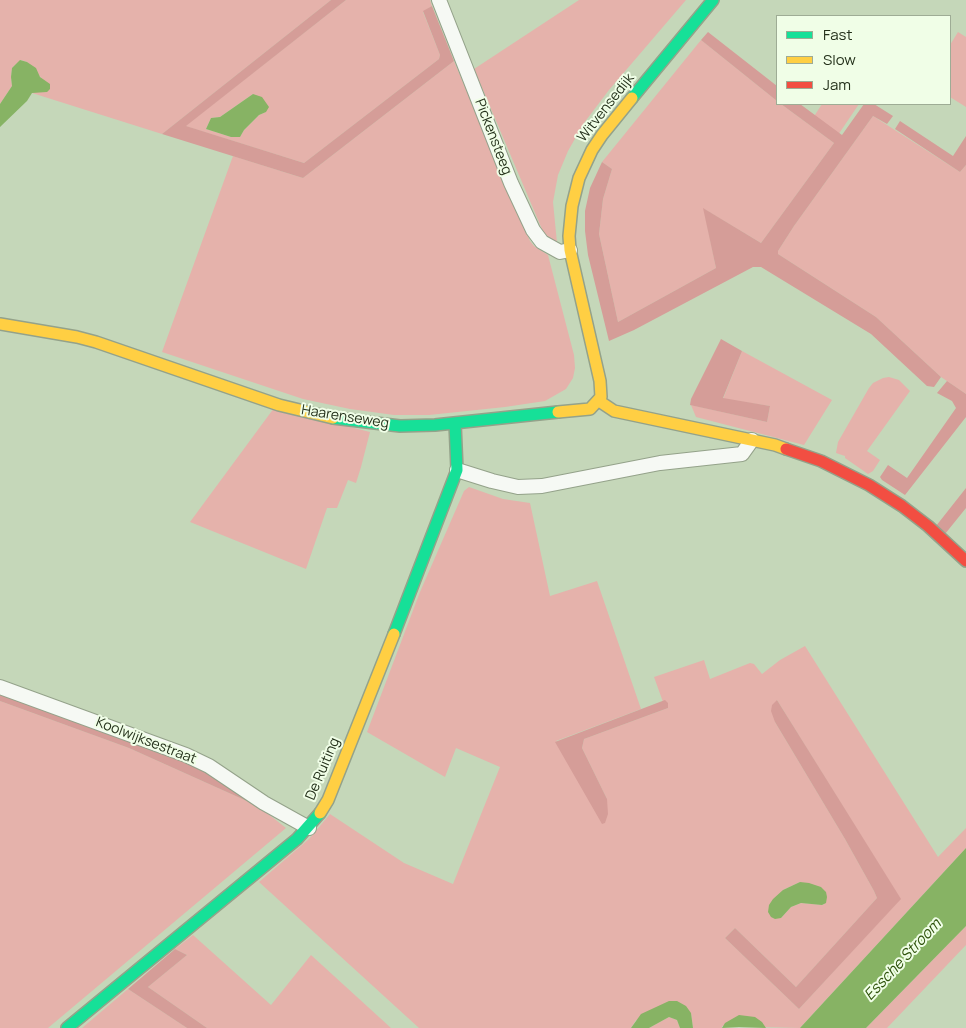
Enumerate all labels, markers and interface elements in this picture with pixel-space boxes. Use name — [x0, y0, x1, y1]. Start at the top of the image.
legend — [776, 15, 951, 105]
text: Fast — [823, 24, 852, 45]
text: Slow — [823, 49, 856, 70]
street label: Witvensedijk — [574, 70, 638, 146]
text: Jam — [823, 74, 851, 95]
street label: Pickensteeg — [471, 97, 515, 177]
street label: Haarenseweg — [300, 402, 390, 432]
street label: Koolwijksestraat — [93, 714, 199, 768]
street label: De Ruiting — [302, 735, 344, 803]
water label: Essche Stroom — [861, 916, 945, 1004]

